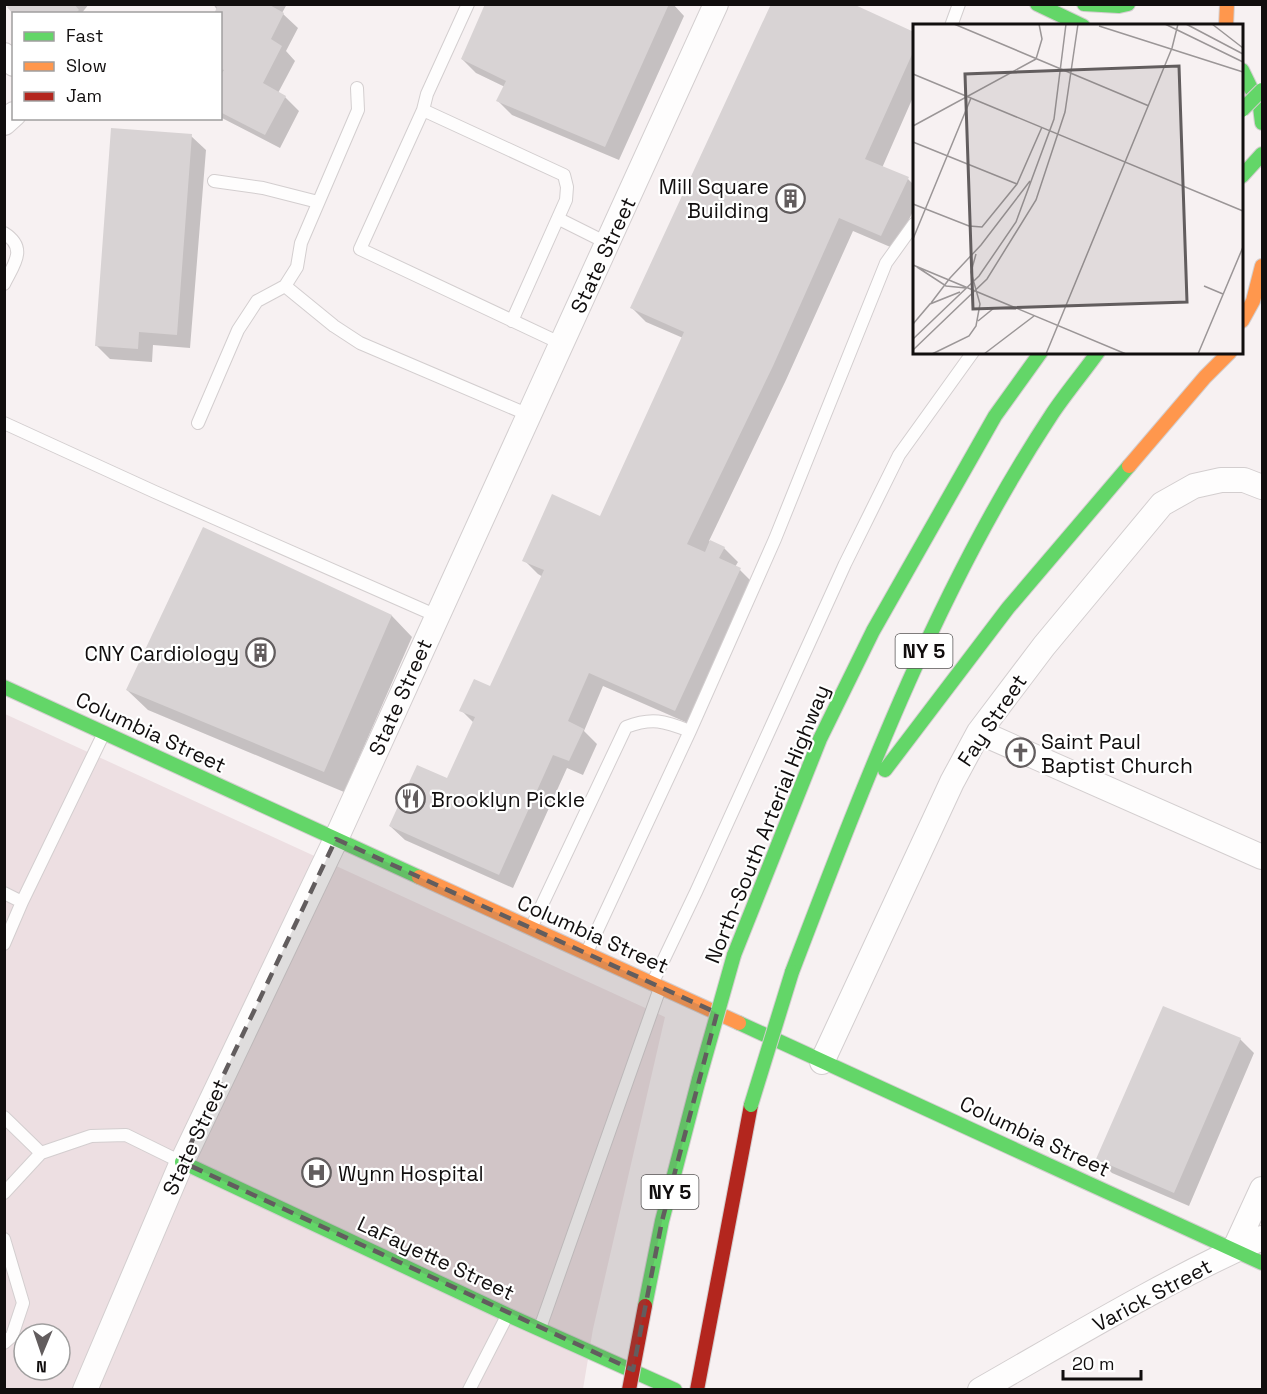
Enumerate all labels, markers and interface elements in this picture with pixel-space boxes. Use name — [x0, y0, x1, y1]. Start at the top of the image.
legend — [12, 12, 222, 120]
text: Fast — [66, 24, 103, 47]
inset map — [913, 24, 1243, 354]
text: Slow — [66, 54, 107, 77]
text: Jam — [66, 84, 102, 107]
place label: Mill Square Building — [659, 173, 769, 224]
building icon: Mill Square Building — [774, 182, 806, 214]
street label: State Street — [564, 193, 642, 317]
street label: State Street — [362, 634, 438, 760]
road number: NY 5 — [896, 634, 952, 668]
building icon: CNY Cardiology — [244, 637, 276, 669]
place label: CNY Cardiology — [84, 640, 239, 667]
street label: Fay Street — [951, 669, 1033, 771]
street label: North-South Arterial Highway — [699, 681, 835, 967]
street label: Columbia Street — [72, 685, 230, 779]
place label: Saint Paul Baptist Church — [1041, 728, 1193, 779]
church icon: Saint Paul Baptist Church — [1004, 737, 1036, 769]
restaurant icon: Brooklyn Pickle — [394, 783, 426, 815]
place label: Brooklyn Pickle — [431, 786, 585, 813]
street label: Columbia Street — [513, 889, 673, 979]
street label: State Street — [156, 1075, 234, 1199]
street label: Columbia Street — [956, 1089, 1114, 1183]
hospital icon: Wynn Hospital — [301, 1157, 333, 1189]
place label: Wynn Hospital — [338, 1160, 484, 1187]
road number: NY 5 — [642, 1175, 698, 1209]
street label: LaFayette Street — [353, 1210, 519, 1306]
street label: Varick Street — [1088, 1252, 1216, 1338]
north arrow — [12, 1322, 72, 1382]
scale bar — [1063, 1343, 1141, 1381]
text: 20 m — [1072, 1352, 1115, 1375]
text: N — [36, 1356, 47, 1377]

